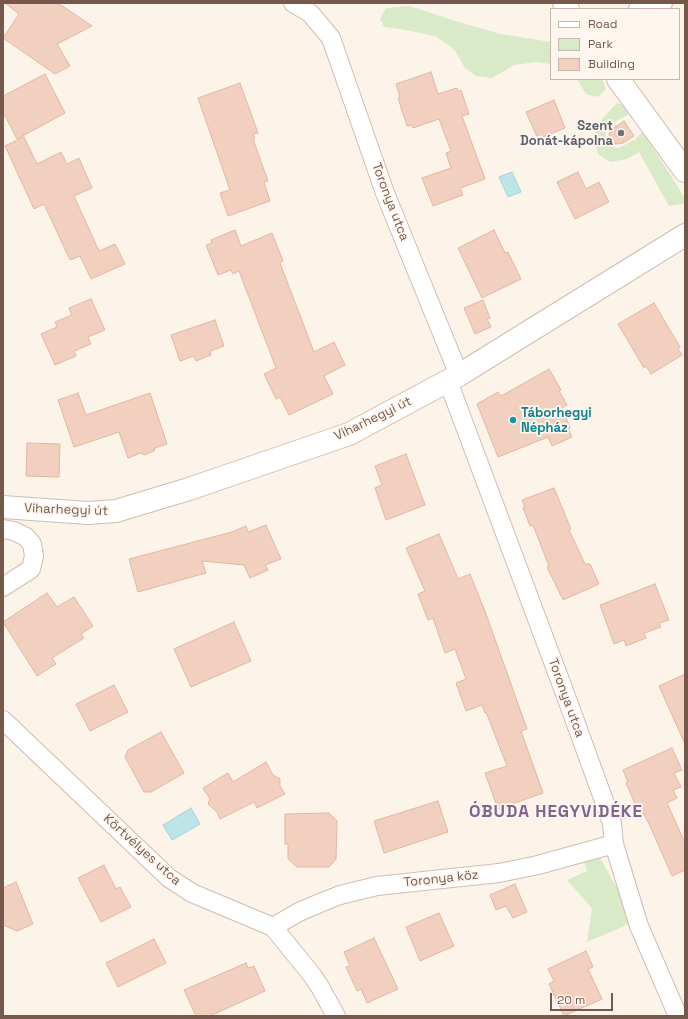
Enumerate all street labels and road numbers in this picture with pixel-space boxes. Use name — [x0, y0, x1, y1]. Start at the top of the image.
street label: Toronya utca — [368, 161, 412, 243]
street label: Viharhegyi út — [332, 394, 414, 444]
street label: Viharhegyi út — [24, 501, 108, 519]
street label: Toronya utca — [545, 656, 587, 740]
street label: Körtvélyes utca — [100, 811, 184, 889]
street label: Toronya köz — [403, 867, 479, 891]

